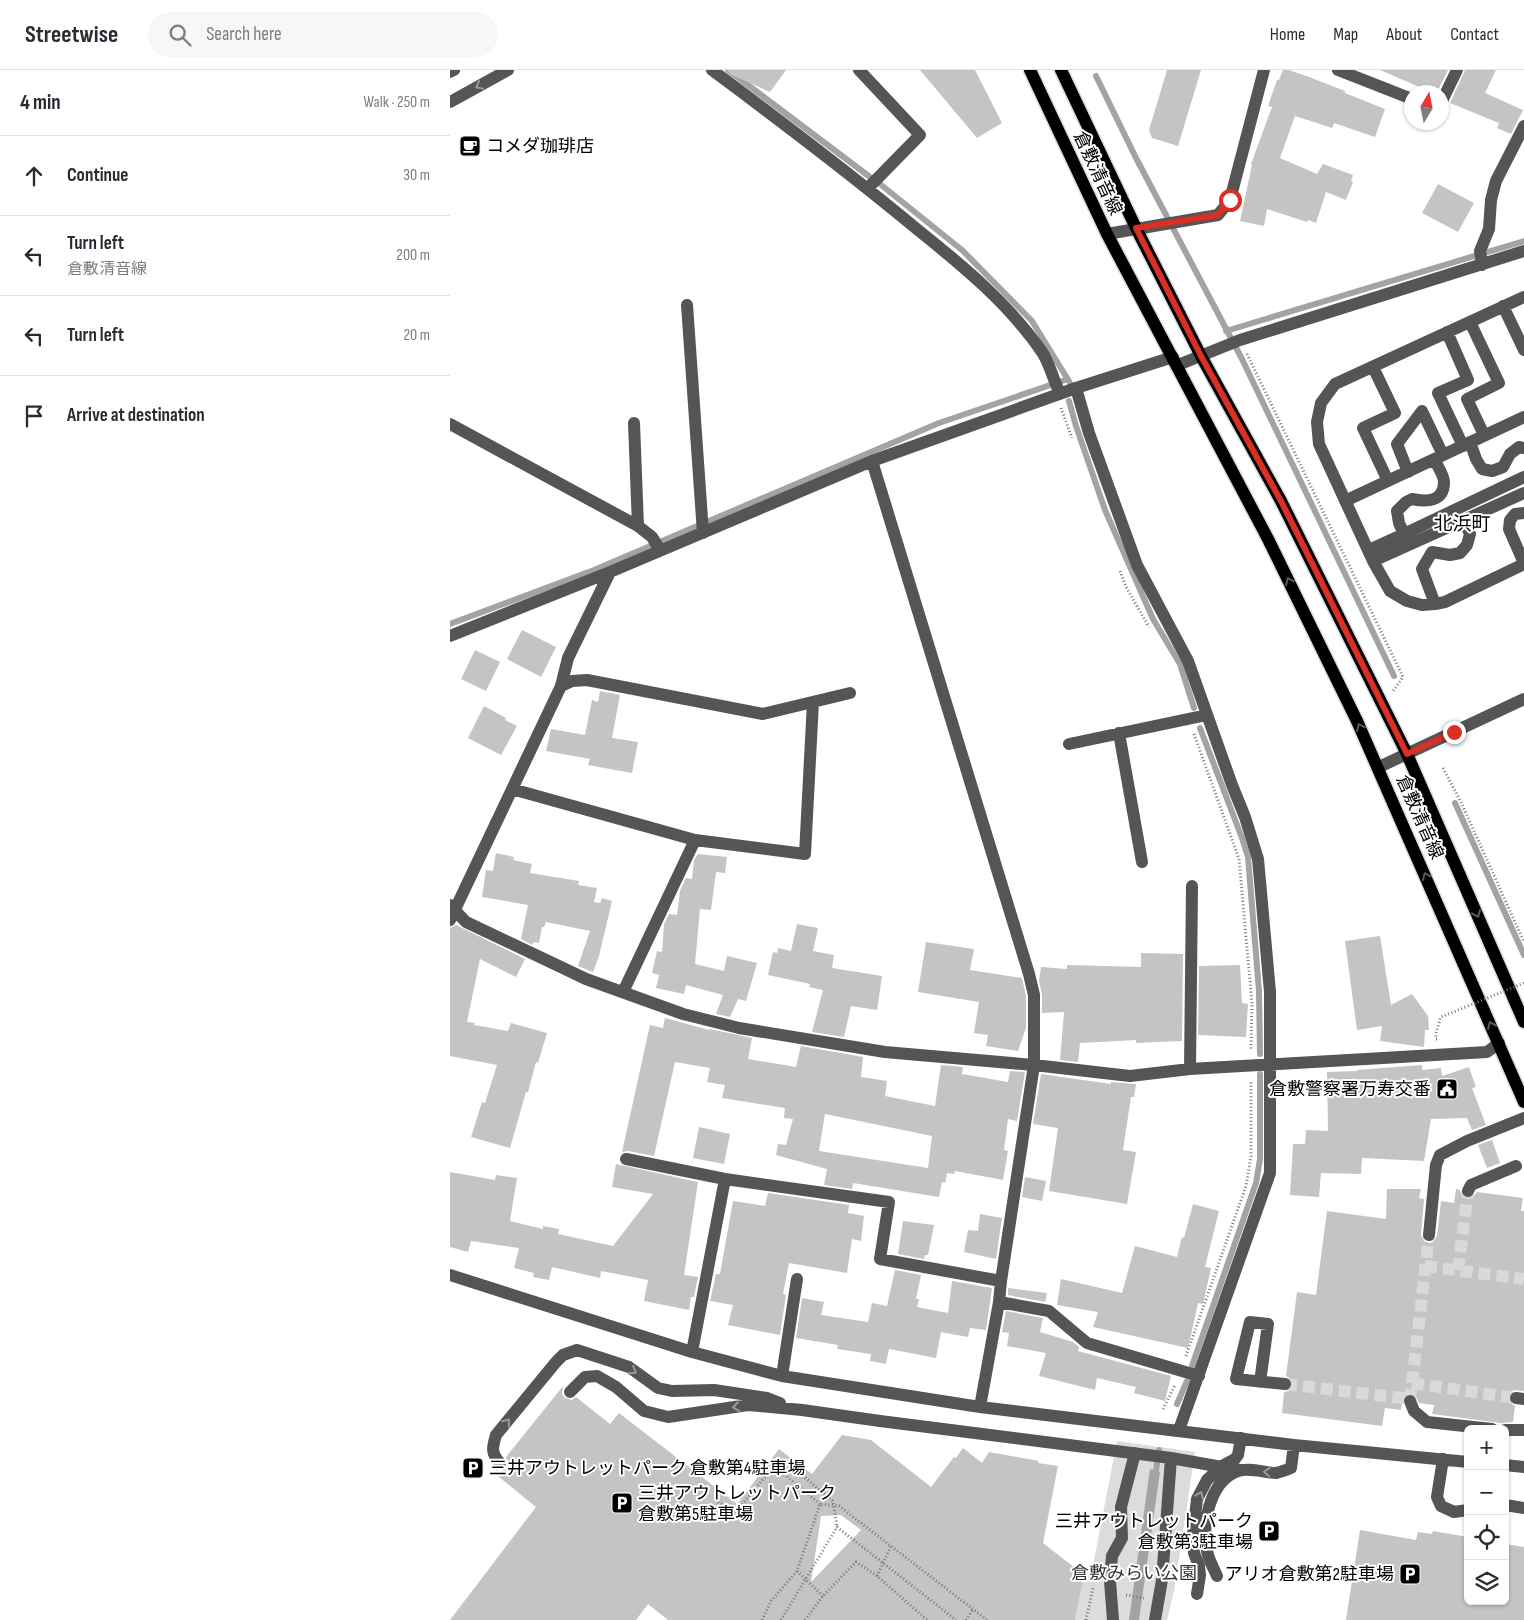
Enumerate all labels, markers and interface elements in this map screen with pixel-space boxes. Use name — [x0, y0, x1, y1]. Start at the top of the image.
search box — [148, 12, 498, 57]
text: Streetwise — [25, 20, 118, 49]
icon: search — [166, 21, 194, 49]
text: Search here — [206, 23, 282, 46]
text: Home — [1270, 24, 1305, 45]
text: Map — [1333, 24, 1358, 45]
text: About — [1386, 24, 1422, 45]
text: Contact — [1450, 24, 1499, 45]
one-way arrow — [475, 80, 484, 90]
north arrow — [1404, 85, 1449, 130]
text: 4 min — [20, 90, 61, 115]
text: Walk · 250 m — [364, 93, 430, 112]
street label: 倉敷清音線 — [1069, 128, 1126, 218]
cafe icon: コメダ珈琲店 — [458, 134, 482, 158]
place label: コメダ珈琲店 — [486, 136, 594, 157]
icon: ahead — [20, 162, 48, 190]
text: Continue — [67, 164, 128, 187]
text: 30 m — [403, 166, 430, 185]
route start — [1219, 189, 1242, 212]
text: Turn left — [67, 232, 124, 255]
icon: left — [20, 242, 48, 270]
text: 200 m — [396, 246, 430, 265]
text: 倉敷清音線 — [67, 260, 147, 279]
icon: left — [20, 322, 48, 350]
text: Turn left — [67, 324, 124, 347]
text: 20 m — [403, 326, 430, 345]
icon: arrive — [20, 402, 48, 430]
text: Arrive at destination — [67, 404, 205, 427]
district label: 北浜町 — [1433, 513, 1491, 536]
one-way arrow — [1285, 577, 1295, 586]
route end — [1443, 721, 1466, 744]
one-way arrow — [1356, 723, 1366, 732]
street label: 倉敷清音線 — [1392, 772, 1447, 863]
one-way arrow — [1421, 872, 1432, 881]
one-way arrow — [1471, 909, 1482, 918]
one-way arrow — [1486, 1021, 1497, 1030]
public building icon: 倉敷警察署万寿交番 — [1435, 1077, 1459, 1101]
place label: 倉敷警察署万寿交番 — [1269, 1079, 1431, 1100]
one-way arrow — [627, 1364, 636, 1374]
one-way arrow — [732, 1401, 740, 1412]
one-way arrow — [501, 1419, 509, 1428]
map controls — [1464, 1425, 1509, 1605]
button: + — [1464, 1425, 1509, 1470]
parking icon: 三井アウトレットパーク 倉敷第4駐車場 — [461, 1456, 485, 1480]
place label: 三井アウトレットパーク 倉敷第4駐車場 — [489, 1458, 805, 1479]
one-way arrow — [1262, 1467, 1270, 1478]
button: − — [1464, 1470, 1509, 1515]
place label: 三井アウトレットパーク 倉敷第5駐車場 — [638, 1483, 836, 1525]
parking icon: 三井アウトレットパーク 倉敷第5駐車場 — [610, 1491, 634, 1515]
one-way arrow — [1194, 1491, 1204, 1500]
place label: 三井アウトレットパーク 倉敷第3駐車場 — [1055, 1511, 1253, 1553]
button: locate — [1464, 1515, 1509, 1560]
parking icon: 三井アウトレットパーク 倉敷第3駐車場 — [1257, 1519, 1281, 1543]
button: layers — [1464, 1560, 1509, 1605]
parking icon: アリオ倉敷第2駐車場 — [1398, 1562, 1422, 1586]
park label: 倉敷みらい公園 — [1071, 1563, 1197, 1584]
place label: アリオ倉敷第2駐車場 — [1225, 1564, 1394, 1585]

